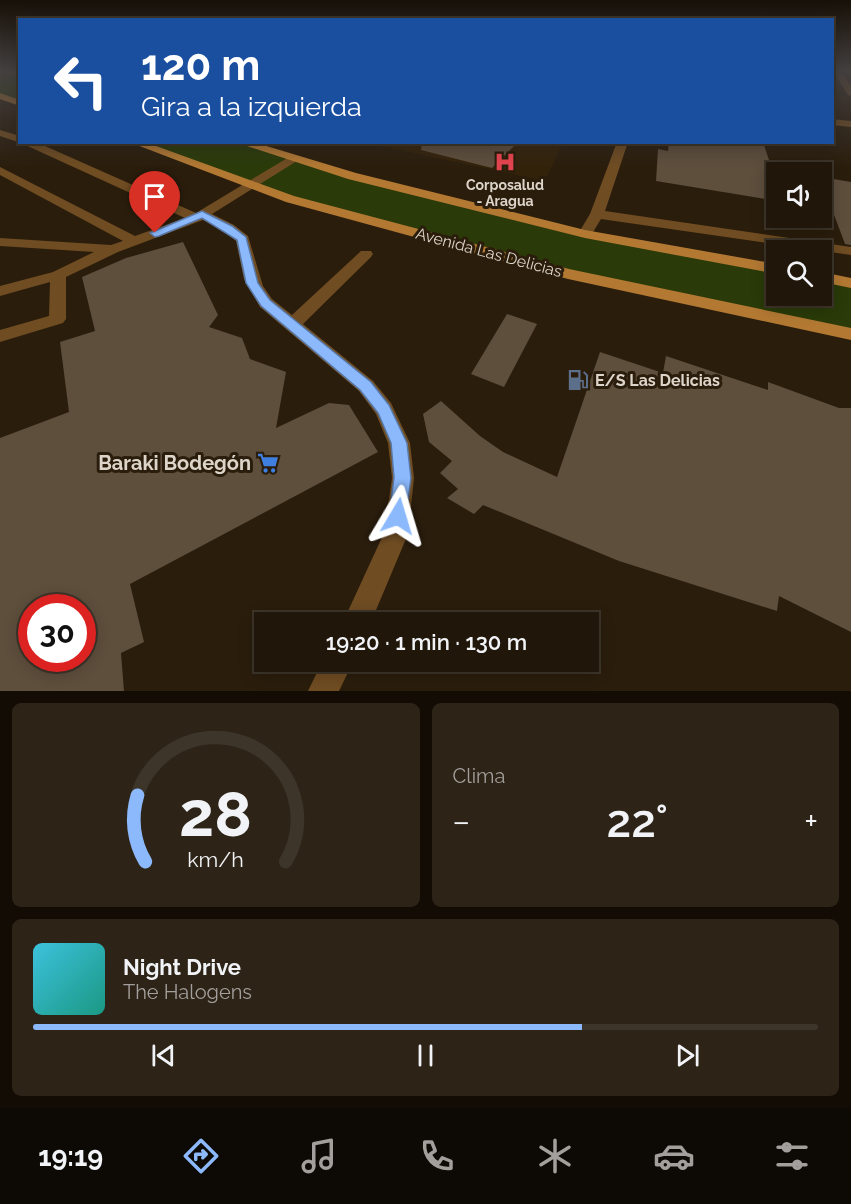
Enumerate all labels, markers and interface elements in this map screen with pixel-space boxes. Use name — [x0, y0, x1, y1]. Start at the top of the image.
text: 120 m — [141, 41, 260, 90]
icon: left — [42, 42, 120, 120]
text: Gira a la izquierda — [141, 91, 362, 122]
hospital icon: Corposalud - Aragua — [493, 150, 517, 174]
map controls — [766, 162, 832, 306]
button: sound — [766, 162, 832, 228]
pin — [129, 171, 180, 233]
place label: Corposalud - Aragua — [466, 177, 544, 209]
icon: arrive — [138, 180, 171, 213]
street label: Avenida Las Delicias — [414, 224, 564, 281]
button: search — [766, 240, 832, 306]
fuel station icon: E/S Las Delicias — [566, 368, 590, 392]
place label: E/S Las Delicias — [595, 371, 720, 390]
place label: Baraki Bodegón — [98, 451, 251, 475]
supermarket icon: Baraki Bodegón — [256, 451, 280, 475]
position arrow — [366, 484, 430, 548]
speed limit sign: 30 — [18, 594, 96, 672]
text: 19:20 · 1 min · 130 m — [326, 629, 527, 655]
text: Clima — [453, 764, 505, 788]
text: 28 — [179, 777, 252, 851]
text: 22° — [607, 795, 668, 848]
text: − — [453, 802, 470, 841]
text: + — [804, 802, 818, 841]
text: km/h — [187, 847, 244, 872]
text: Night Drive — [123, 954, 241, 980]
text: The Halogens — [123, 980, 252, 1004]
icon: previous — [147, 1039, 180, 1072]
icon: pause — [409, 1039, 442, 1072]
icon: next — [671, 1039, 704, 1072]
icon: directions — [180, 1135, 222, 1177]
icon: music — [298, 1135, 340, 1177]
icon: phone — [416, 1135, 458, 1177]
icon: climate — [534, 1135, 576, 1177]
icon: car — [653, 1135, 695, 1177]
icon: filters — [771, 1135, 813, 1177]
text: 19:19 — [38, 1141, 103, 1172]

